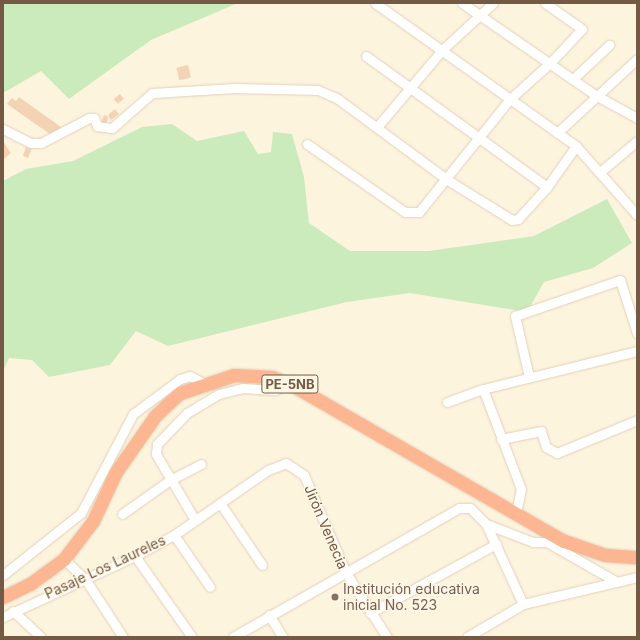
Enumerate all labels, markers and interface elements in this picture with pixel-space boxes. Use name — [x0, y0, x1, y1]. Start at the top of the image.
road number: PE-5NB — [261, 373, 319, 395]
street label: Jirón Venecia — [301, 482, 351, 572]
street label: Pasaje Los Laureles — [42, 532, 168, 602]
place label: Institución educativa inicial No. 523 — [343, 581, 480, 614]
marker: Institución educativa inicial No. 523 — [330, 592, 340, 602]

